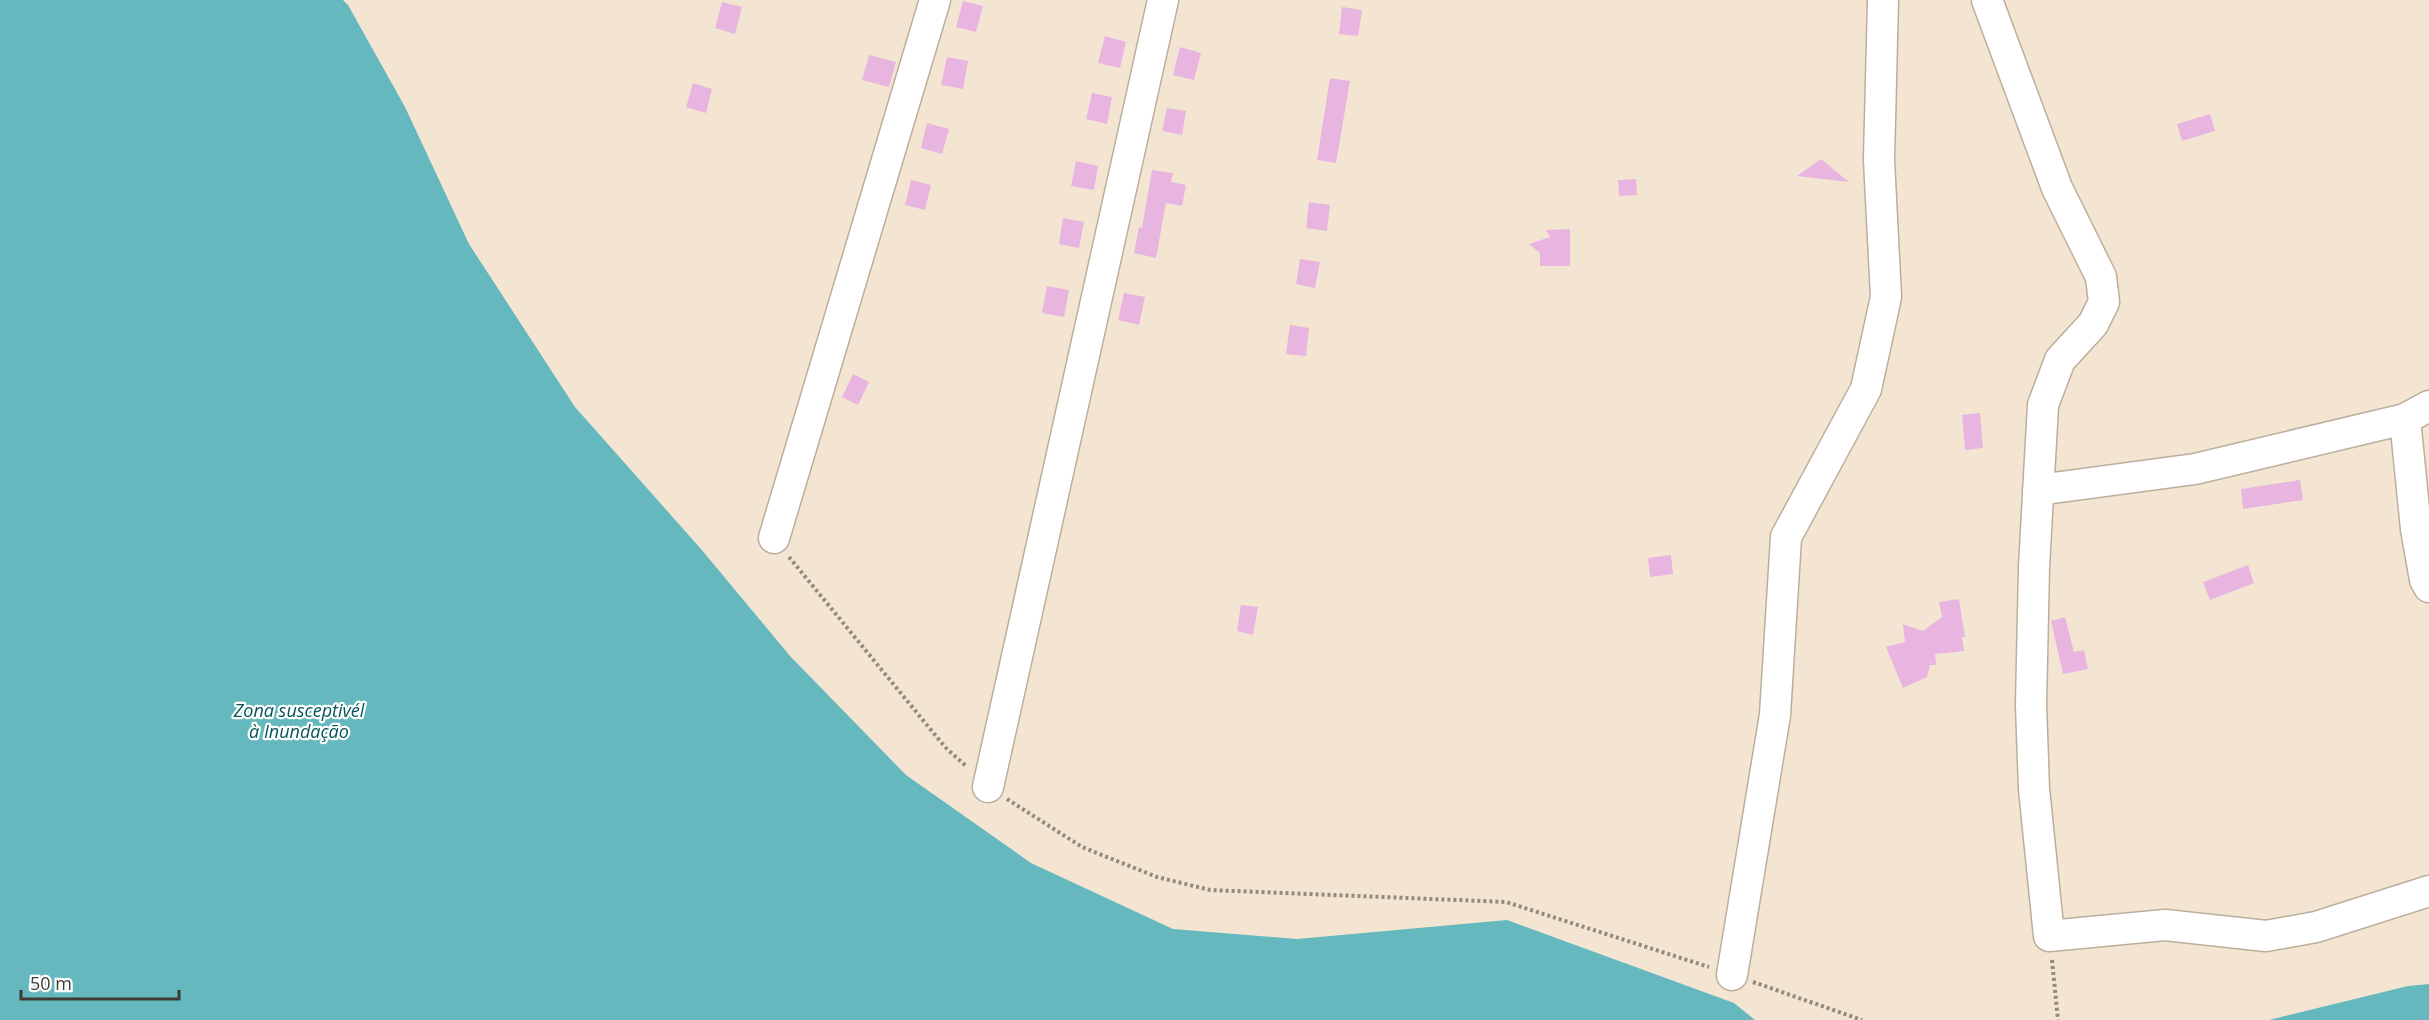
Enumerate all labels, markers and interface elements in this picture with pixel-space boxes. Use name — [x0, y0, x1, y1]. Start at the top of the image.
water label: Zona susceptivél à Inundação — [233, 698, 365, 743]
scale bar — [21, 963, 178, 1001]
text: 50 m — [30, 971, 72, 995]

